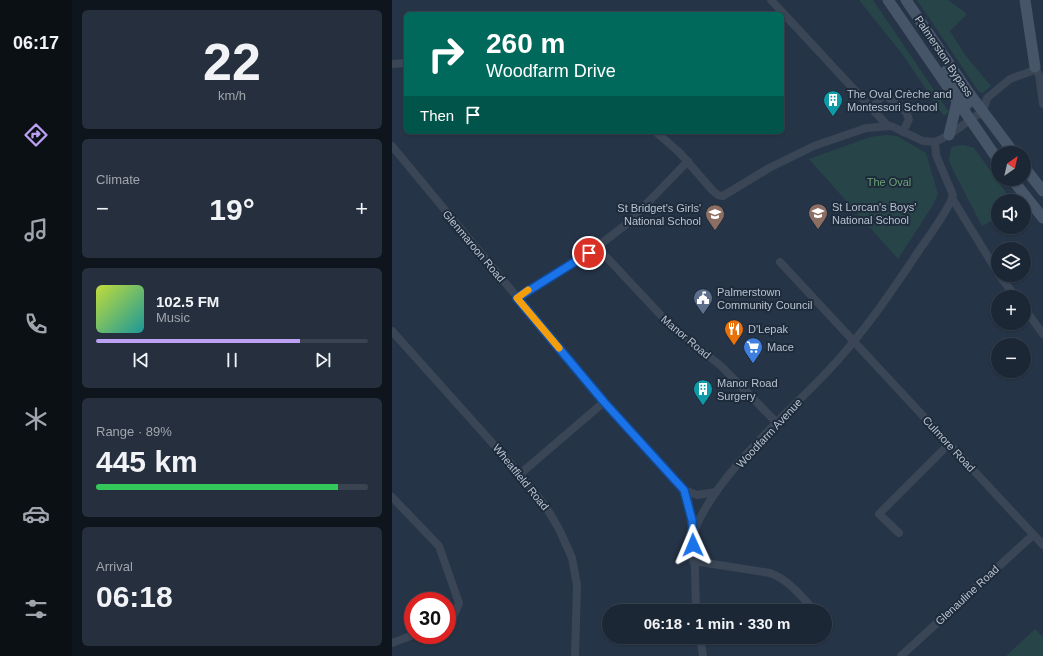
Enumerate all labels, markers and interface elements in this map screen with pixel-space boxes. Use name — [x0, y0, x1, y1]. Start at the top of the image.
street label: Palmerston Bypass — [913, 13, 976, 99]
icon: right — [420, 28, 472, 80]
text: 260 m — [486, 28, 565, 59]
text: 06:17 — [13, 33, 59, 53]
text: 22 — [203, 33, 261, 91]
text: Woodfarm Drive — [486, 61, 616, 81]
text: km/h — [218, 88, 246, 103]
place label: The Oval Crèche and Montessori School — [847, 88, 952, 113]
building icon: The Oval Crèche and Montessori School — [822, 89, 844, 117]
icon: arrive — [462, 104, 484, 126]
text: Then — [420, 107, 454, 124]
icon: directions — [22, 121, 50, 149]
north arrow — [991, 146, 1031, 186]
map controls — [991, 146, 1031, 378]
text: Climate — [96, 172, 140, 187]
park label: The Oval — [867, 176, 911, 188]
text: 19° — [209, 193, 255, 226]
button: sound — [991, 194, 1031, 234]
text: − — [96, 196, 109, 221]
text: + — [355, 196, 368, 221]
place label: St Lorcan's Boys' National School — [832, 201, 916, 226]
place label: St Bridget's Girls' National School — [617, 202, 701, 227]
school or university icon: St Lorcan's Boys' National School — [807, 202, 829, 230]
school or university icon: St Bridget's Girls' National School — [704, 203, 726, 231]
street label: Glenmaroon Road — [441, 208, 507, 284]
icon: music — [22, 216, 50, 244]
pin — [572, 236, 606, 270]
icon: arrive — [578, 242, 600, 264]
button: layers — [991, 242, 1031, 282]
place label: Palmerstown Community Council — [717, 286, 812, 311]
public building icon: Palmerstown Community Council — [692, 287, 714, 315]
button: + — [991, 290, 1031, 330]
text: 102.5 FM — [156, 293, 219, 310]
icon: phone — [22, 310, 50, 338]
text: Music — [156, 310, 190, 325]
street label: Manor Road — [659, 313, 713, 361]
restaurant icon: D'Lepak — [723, 318, 745, 346]
place label: D'Lepak — [748, 323, 789, 335]
supermarket icon: Mace — [742, 336, 764, 364]
button: − — [991, 338, 1031, 378]
place label: Mace — [767, 341, 794, 353]
icon: previous — [130, 349, 152, 371]
icon: pause — [221, 349, 243, 371]
icon: next — [312, 349, 334, 371]
place label: Manor Road Surgery — [717, 377, 778, 402]
building icon: Manor Road Surgery — [692, 378, 714, 406]
street label: Woodfarm Avenue — [734, 396, 804, 470]
icon: climate — [22, 405, 50, 433]
street label: Culmore Road — [920, 414, 978, 474]
text: Range · 89% — [96, 424, 172, 439]
street label: Wheatfield Road — [491, 442, 551, 512]
text: 445 km — [96, 445, 198, 478]
icon: car — [22, 500, 50, 528]
position arrow — [672, 524, 714, 566]
text: Arrival — [96, 559, 133, 574]
street label: Glenauline Road — [933, 563, 1001, 627]
text: 06:18 — [96, 580, 173, 613]
speed limit sign: 30 — [404, 592, 456, 644]
icon: filters — [22, 595, 50, 623]
text: 06:18 · 1 min · 330 m — [644, 615, 790, 632]

